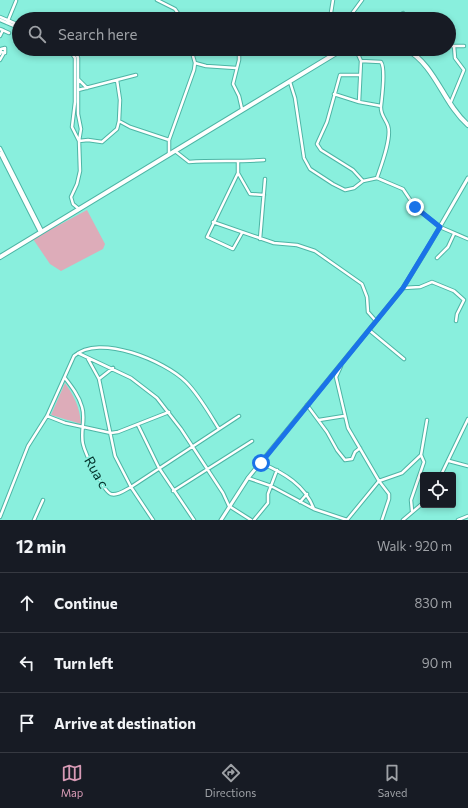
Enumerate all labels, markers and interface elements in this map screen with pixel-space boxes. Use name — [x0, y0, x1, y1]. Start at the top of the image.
search box — [12, 12, 456, 56]
icon: search — [26, 23, 48, 45]
text: Search here — [58, 25, 137, 43]
route end — [406, 198, 424, 216]
street label: Rua c — [81, 453, 113, 491]
route start — [252, 454, 270, 472]
map controls — [420, 472, 456, 508]
button: locate — [420, 472, 456, 508]
text: 12 min — [16, 536, 66, 557]
text: Walk · 920 m — [377, 538, 452, 554]
icon: ahead — [16, 592, 38, 614]
text: Continue — [54, 594, 118, 612]
text: 830 m — [414, 595, 452, 611]
icon: left — [16, 652, 38, 674]
text: Turn left — [54, 654, 113, 672]
text: 90 m — [422, 655, 452, 671]
icon: arrive — [16, 712, 38, 734]
text: Arrive at destination — [54, 714, 196, 732]
tab: Map — [61, 762, 83, 799]
tab: Directions — [205, 762, 256, 799]
tab: Saved — [378, 762, 407, 799]

